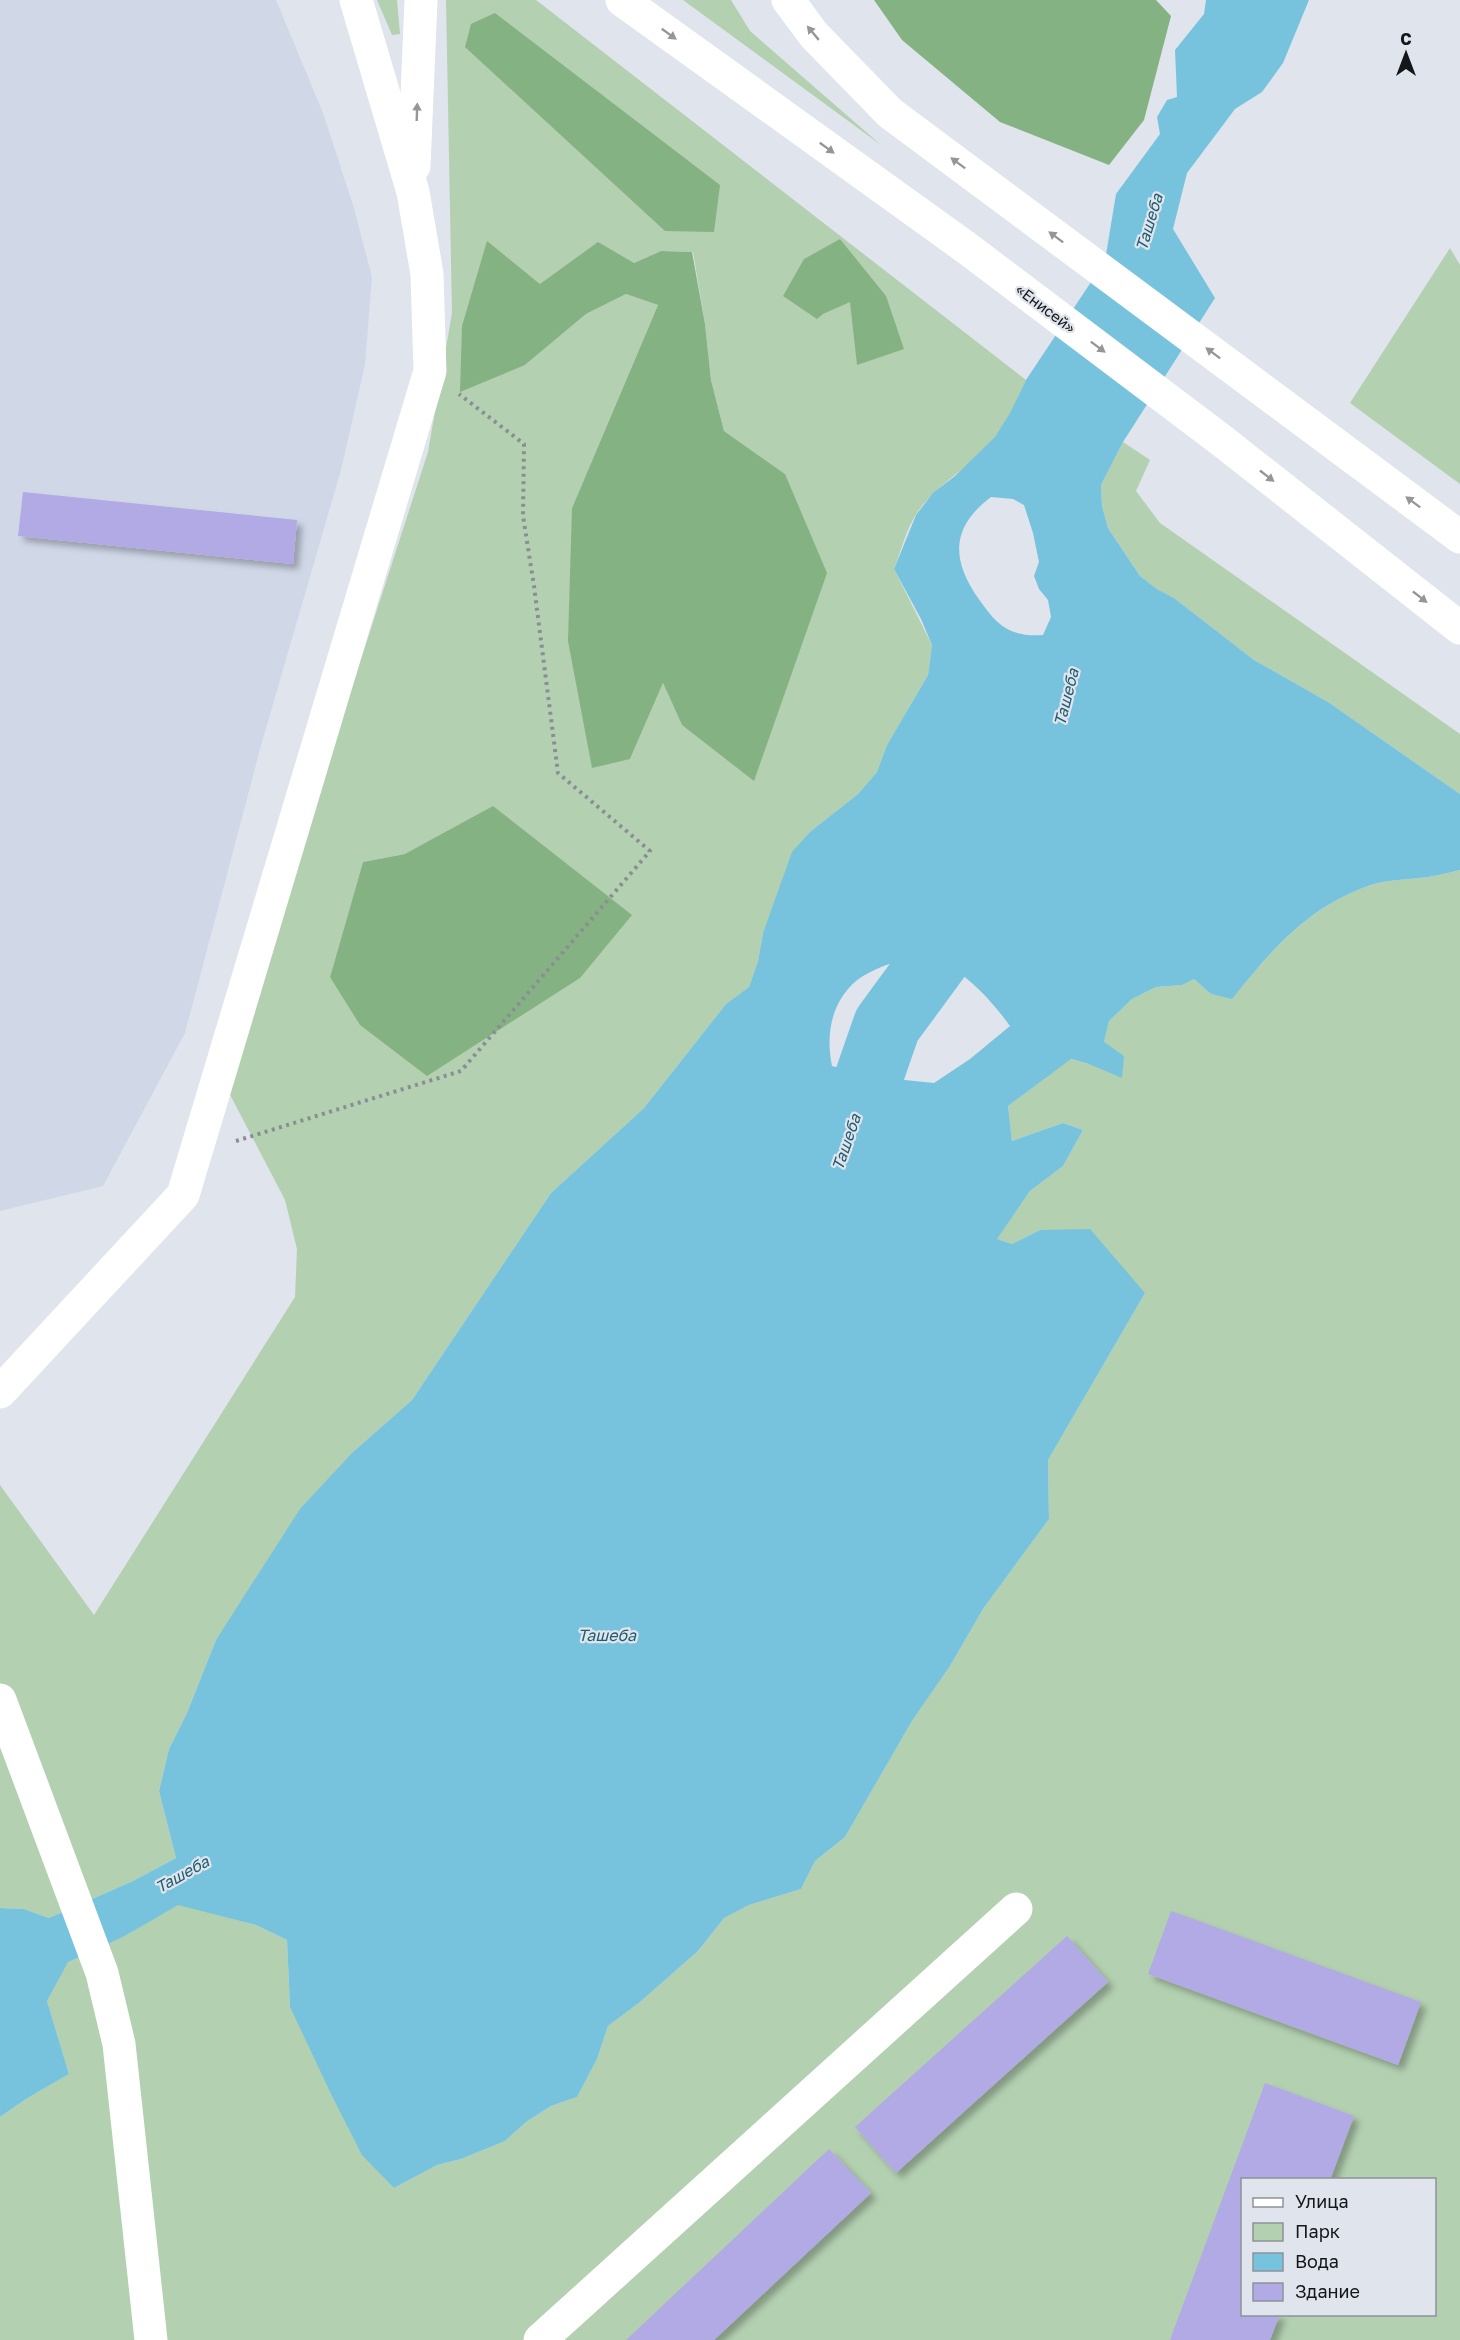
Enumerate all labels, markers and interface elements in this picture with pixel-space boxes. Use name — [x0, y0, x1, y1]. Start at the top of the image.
north arrow — [1376, 24, 1436, 84]
one-way arrow — [807, 25, 820, 41]
one-way arrow — [661, 28, 677, 40]
text: С — [1400, 29, 1412, 49]
one-way arrow — [412, 103, 421, 122]
one-way arrow — [819, 142, 835, 154]
one-way arrow — [950, 157, 966, 169]
water label: Ташеба — [1131, 190, 1167, 253]
one-way arrow — [1049, 231, 1064, 243]
street label: «Енисей» — [1013, 280, 1079, 336]
one-way arrow — [1091, 341, 1106, 353]
one-way arrow — [1205, 348, 1220, 360]
one-way arrow — [1259, 469, 1275, 482]
one-way arrow — [1405, 496, 1421, 509]
one-way arrow — [1413, 590, 1428, 602]
water label: Ташеба — [1049, 665, 1083, 728]
water label: Ташеба — [827, 1110, 865, 1173]
water label: Ташеба — [578, 1625, 637, 1645]
water label: Ташеба — [152, 1851, 213, 1897]
legend — [1241, 2178, 1436, 2316]
text: Улица — [1295, 2190, 1349, 2212]
text: Парк — [1295, 2220, 1340, 2242]
text: Вода — [1295, 2250, 1339, 2272]
text: Здание — [1295, 2280, 1360, 2302]

